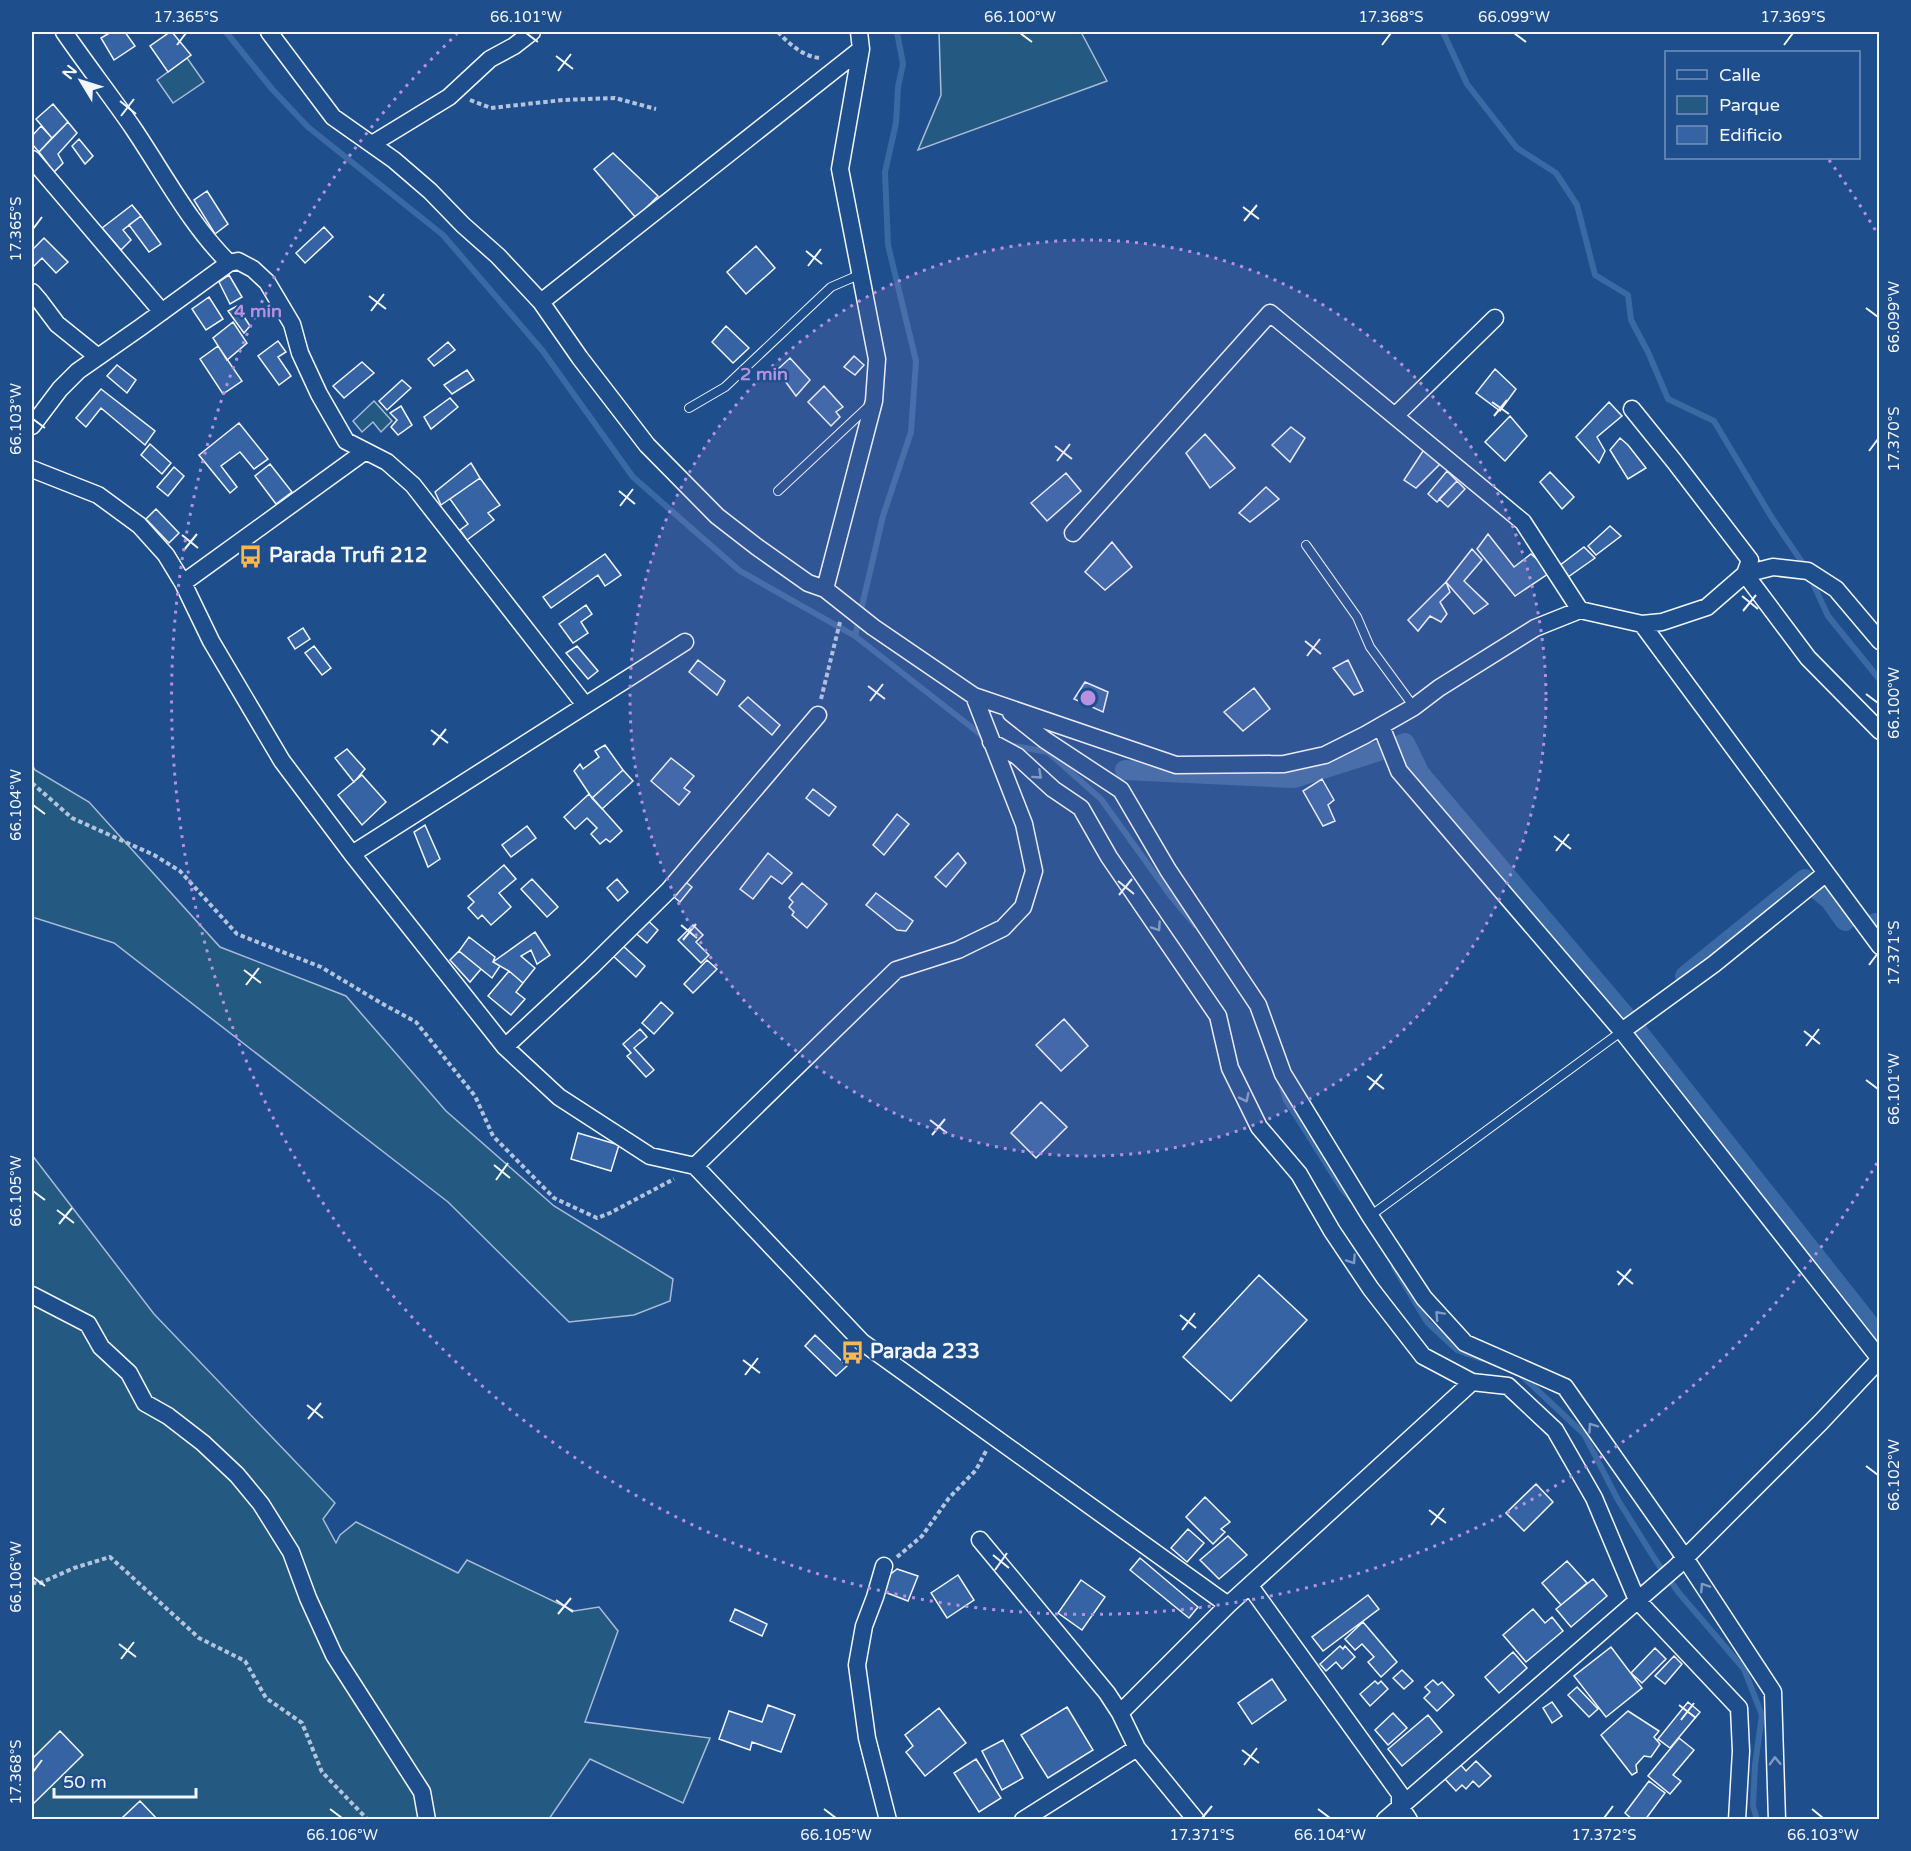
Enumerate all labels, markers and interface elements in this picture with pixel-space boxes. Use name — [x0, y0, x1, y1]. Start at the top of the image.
text: 17.365°S — [154, 8, 218, 26]
text: 66.101°W — [490, 8, 562, 26]
text: 66.100°W — [984, 8, 1056, 26]
text: 17.368°S — [1358, 8, 1424, 26]
text: 66.099°W — [1478, 8, 1550, 26]
text: 17.369°S — [1760, 8, 1826, 26]
north arrow — [51, 51, 111, 111]
legend — [1665, 51, 1860, 159]
text: N — [58, 61, 82, 84]
text: Calle — [1719, 64, 1761, 86]
text: Parque — [1719, 94, 1780, 116]
text: Edificio — [1719, 124, 1783, 146]
text: 17.365°S — [7, 197, 25, 261]
text: 66.099°W — [1885, 281, 1903, 353]
text: 4 min — [234, 300, 282, 322]
text: 2 min — [740, 363, 788, 385]
text: 66.103°W — [7, 383, 25, 455]
text: 17.370°S — [1885, 406, 1903, 472]
bus stop icon: Parada Trufi 212 — [238, 543, 264, 569]
place label: Parada Trufi 212 — [269, 544, 428, 568]
text: 66.100°W — [1885, 667, 1903, 739]
centre of rings — [1078, 688, 1098, 708]
one-way arrow — [1031, 768, 1042, 779]
text: 66.104°W — [7, 769, 25, 841]
one-way arrow — [1150, 920, 1161, 931]
text: 17.371°S — [1885, 920, 1903, 986]
text: 66.101°W — [1885, 1053, 1903, 1125]
one-way arrow — [1237, 1092, 1249, 1103]
text: 66.105°W — [7, 1155, 25, 1227]
one-way arrow — [1344, 1254, 1355, 1265]
one-way arrow — [1436, 1311, 1447, 1322]
bus stop icon: Parada 233 — [839, 1339, 865, 1365]
place label: Parada 233 — [870, 1340, 980, 1364]
one-way arrow — [1588, 1422, 1599, 1433]
text: 66.102°W — [1885, 1439, 1903, 1511]
text: 66.106°W — [7, 1541, 25, 1613]
one-way arrow — [1700, 1583, 1711, 1594]
text: 17.368°S — [7, 1739, 25, 1805]
one-way arrow — [1769, 1757, 1782, 1766]
scale bar — [54, 1761, 196, 1799]
text: 50 m — [63, 1771, 107, 1793]
text: 66.106°W — [306, 1826, 378, 1844]
text: 66.105°W — [800, 1826, 872, 1844]
text: 17.371°S — [1169, 1826, 1235, 1844]
text: 66.104°W — [1294, 1826, 1366, 1844]
text: 17.372°S — [1571, 1826, 1637, 1844]
text: 66.103°W — [1787, 1826, 1859, 1844]

